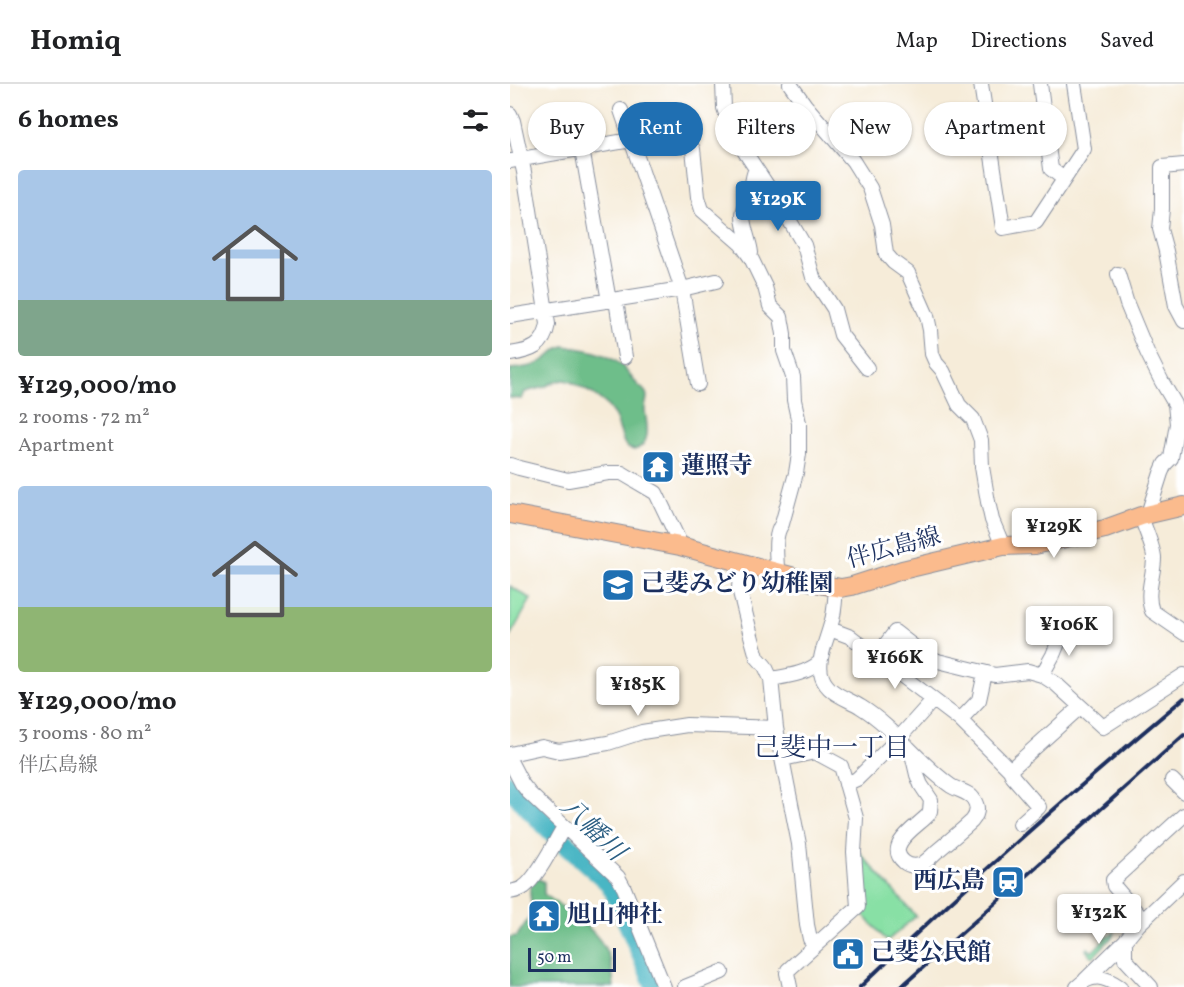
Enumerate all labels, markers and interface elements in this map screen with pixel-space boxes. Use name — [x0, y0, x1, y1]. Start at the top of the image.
text: Homiq — [30, 22, 121, 61]
text: Map — [896, 27, 938, 56]
text: Directions — [971, 27, 1067, 56]
text: Saved — [1100, 27, 1154, 56]
text: 6 homes — [18, 102, 119, 138]
chip: Buy — [528, 102, 606, 156]
chip: Rent — [618, 102, 703, 156]
chip: Filters — [715, 102, 816, 156]
chip: New — [828, 102, 912, 156]
chip: Apartment — [924, 102, 1067, 156]
icon: filters — [459, 104, 492, 137]
pin: ¥129K — [736, 181, 820, 232]
text: ¥129K — [750, 186, 806, 214]
icon: home — [201, 209, 309, 317]
text: ¥129,000/mo — [18, 368, 177, 404]
text: 2 rooms · 72 m² — [18, 404, 150, 432]
text: Apartment — [18, 432, 114, 460]
temple icon: 蓮照寺 — [640, 449, 676, 485]
place label: 蓮照寺 — [681, 450, 753, 484]
pin: ¥129K — [1012, 508, 1096, 559]
text: ¥129K — [1026, 513, 1082, 541]
street label: 伴広島線 — [843, 520, 945, 578]
icon: home — [201, 525, 309, 633]
school or university icon: 己斐みどり幼稚園 — [600, 567, 636, 603]
place label: 己斐みどり幼稚園 — [641, 568, 833, 602]
pin: ¥106K — [1027, 606, 1111, 657]
text: ¥106K — [1040, 611, 1098, 639]
pin: ¥166K — [853, 639, 937, 690]
text: ¥166K — [866, 644, 924, 672]
pin: ¥185K — [596, 666, 680, 717]
text: ¥185K — [610, 671, 666, 699]
text: ¥129,000/mo — [18, 684, 177, 720]
text: 3 rooms · 80 m² — [18, 720, 151, 748]
district label: 己斐中一丁目 — [754, 731, 910, 767]
text: 伴広島線 — [18, 752, 98, 780]
water label: 八幡川 — [551, 790, 635, 872]
station icon: 西広島 — [990, 864, 1026, 900]
place label: 西広島 — [913, 865, 985, 899]
pin: ¥132K — [1057, 894, 1141, 945]
temple icon: 旭山神社 — [526, 898, 562, 934]
place label: 旭山神社 — [567, 899, 663, 933]
text: ¥132K — [1071, 899, 1127, 927]
public building icon: 己斐公民館 — [830, 936, 866, 972]
place label: 己斐公民館 — [871, 937, 991, 971]
scale bar — [528, 945, 616, 972]
text: 50 m — [537, 947, 571, 969]

